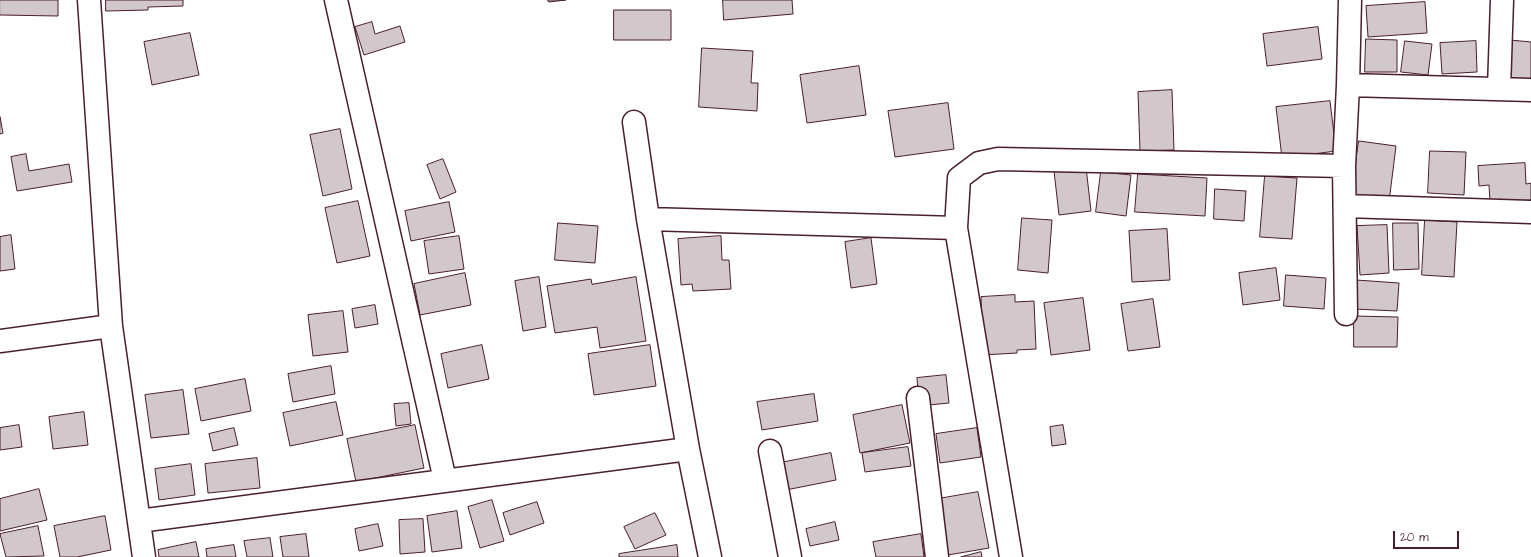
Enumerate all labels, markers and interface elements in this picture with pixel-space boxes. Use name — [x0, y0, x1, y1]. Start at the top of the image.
scale bar — [1395, 523, 1461, 549]
text: 20 m — [1400, 529, 1429, 546]

